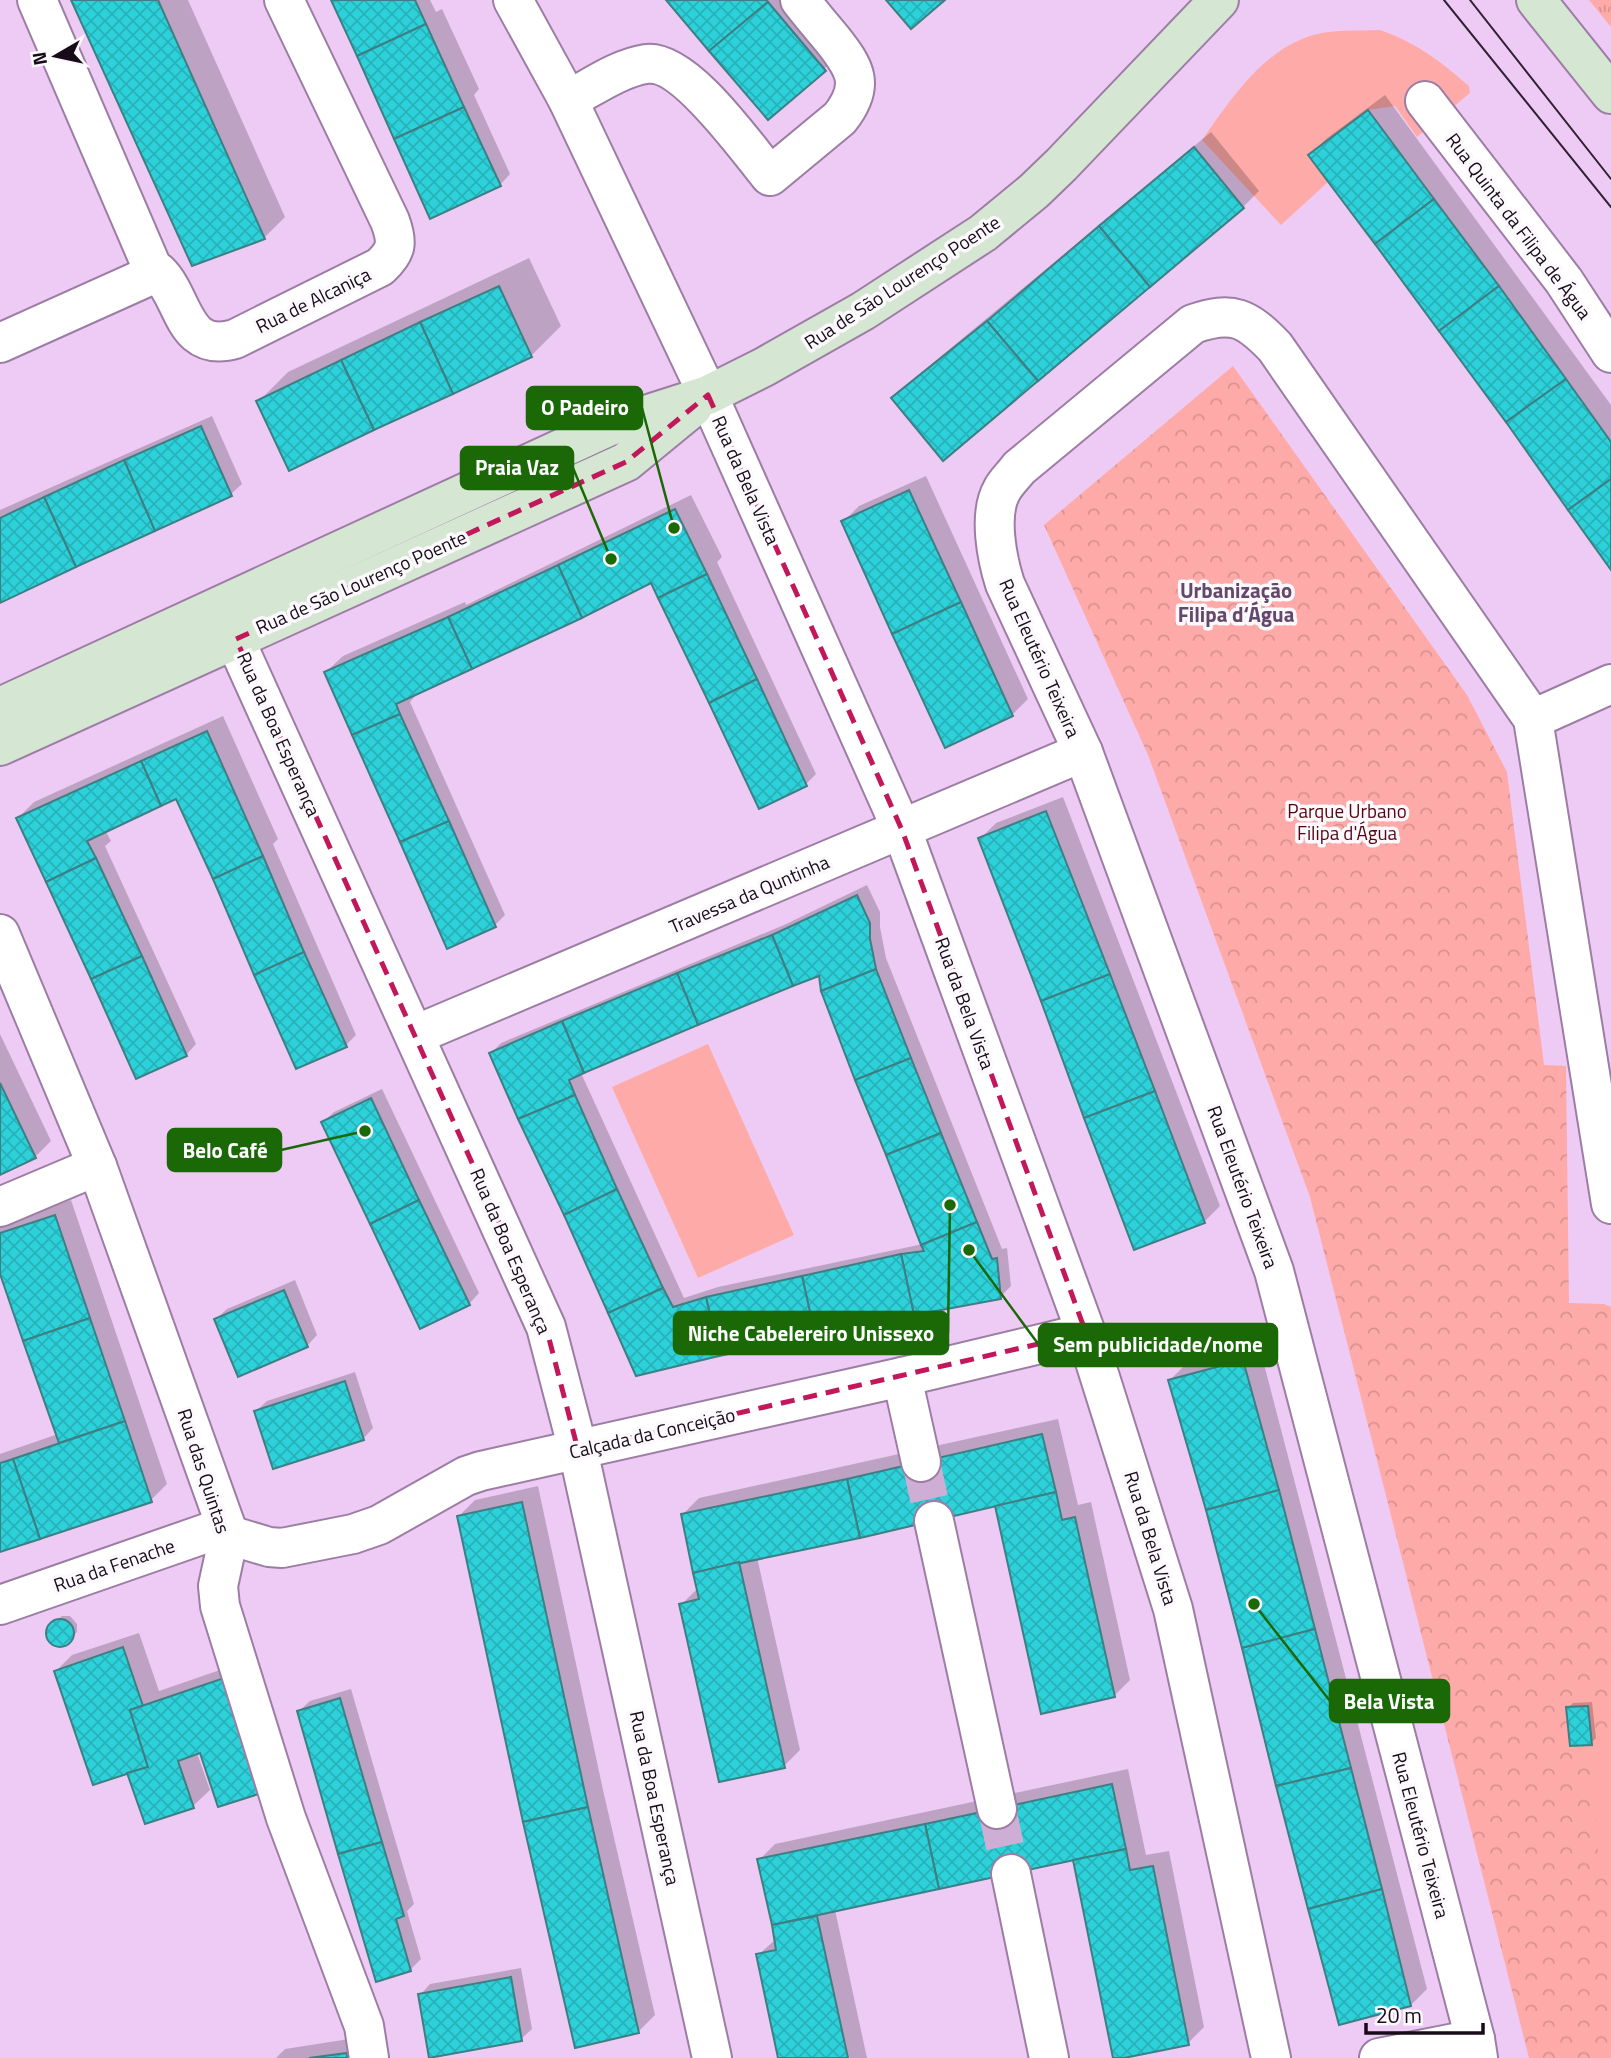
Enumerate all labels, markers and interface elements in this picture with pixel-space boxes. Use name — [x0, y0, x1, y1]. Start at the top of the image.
north arrow — [21, 21, 91, 91]
text: N — [23, 50, 54, 68]
street label: Rua Quinta da Filipa de Água — [1439, 126, 1600, 326]
street label: Rua de São Lourenço Poente — [798, 207, 1005, 356]
street label: Rua de Alcaniça — [250, 259, 376, 340]
callout: O Padeiro — [527, 387, 642, 429]
text: O Padeiro — [541, 391, 629, 423]
street label: Rua da Bela Vista — [705, 410, 788, 550]
callout: Praia Vaz — [461, 447, 573, 489]
text: Praia Vaz — [475, 451, 559, 483]
street label: Rua de São Lourenço Poente — [251, 522, 471, 641]
street label: Rua Eleutério Teixeira — [992, 574, 1089, 742]
district label: Urbanização Filipa d‘Água — [1178, 574, 1295, 630]
street label: Rua da Boa Esperança — [230, 647, 329, 821]
park label: Parque Urbano Filipa d'Água — [1287, 796, 1407, 847]
street label: Travessa da Quntinha — [664, 846, 834, 940]
street label: Rua da Bela Vista — [928, 933, 1003, 1073]
street label: Rua Eleutério Teixeira — [1201, 1101, 1287, 1273]
callout: Belo Café — [168, 1129, 281, 1171]
text: Belo Café — [182, 1134, 268, 1166]
street label: Rua da Boa Esperança — [463, 1163, 560, 1339]
callout: Niche Cabelereiro Unissexo — [674, 1312, 948, 1354]
text: Niche Cabelereiro Unissexo — [688, 1317, 934, 1349]
callout: Sem publicidade/nome — [1039, 1324, 1277, 1366]
text: Sem publicidade/nome — [1053, 1328, 1263, 1360]
street label: Calçada da Conceição — [566, 1399, 738, 1466]
street label: Rua das Quintas — [171, 1405, 238, 1537]
street label: Rua da Bela Vista — [1117, 1467, 1186, 1609]
street label: Rua da Fenache — [49, 1530, 178, 1599]
callout: Bela Vista — [1330, 1680, 1449, 1722]
text: Bela Vista — [1344, 1685, 1435, 1717]
street label: Rua da Boa Esperança — [623, 1708, 688, 1888]
street label: Rua Eleutério Teixeira — [1385, 1748, 1458, 1922]
scale bar — [1366, 1992, 1483, 2036]
text: 20 m — [1376, 1999, 1422, 2031]

